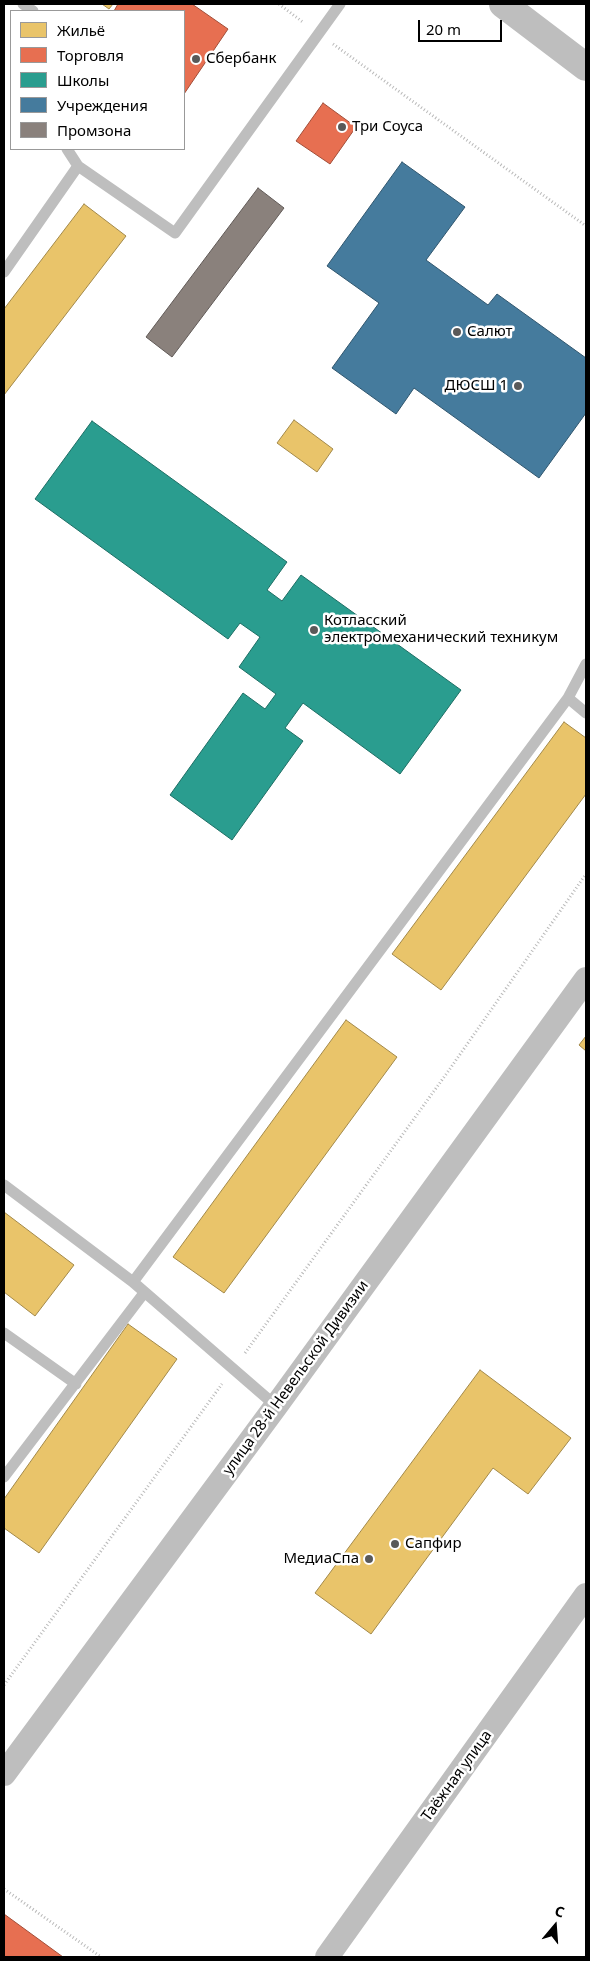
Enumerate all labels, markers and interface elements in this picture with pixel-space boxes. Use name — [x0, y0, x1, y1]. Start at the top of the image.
legend — [10, 10, 185, 150]
scale bar — [420, 10, 504, 42]
text: 20 m — [426, 19, 461, 39]
text: Жильё — [57, 20, 105, 40]
text: Торговля — [57, 45, 124, 65]
place label: Сбербанк — [206, 50, 276, 68]
marker: Сбербанк — [190, 53, 202, 65]
text: Школы — [57, 70, 109, 90]
text: Учреждения — [57, 95, 148, 115]
place label: Три Соуса — [352, 118, 423, 136]
text: Промзона — [57, 120, 131, 140]
marker: Три Соуса — [336, 121, 348, 133]
place label: Салют — [467, 323, 513, 341]
marker: Салют — [451, 326, 463, 338]
place label: ДЮСШ 1 — [444, 377, 508, 395]
marker: ДЮСШ 1 — [512, 380, 524, 392]
place label: Котласский электромеханический техникум — [324, 612, 558, 647]
marker: Котласский электромеханический техникум — [308, 624, 320, 636]
street label: улица 28-й Невельской Дивизии — [219, 1277, 373, 1479]
place label: Сапфир — [405, 1535, 462, 1553]
marker: Сапфир — [389, 1538, 401, 1550]
place label: МедиаСпа — [283, 1550, 359, 1568]
marker: МедиаСпа — [363, 1553, 375, 1565]
street label: Таёжная улица — [418, 1727, 496, 1825]
north arrow — [530, 1901, 580, 1951]
text: С — [553, 1901, 567, 1922]

